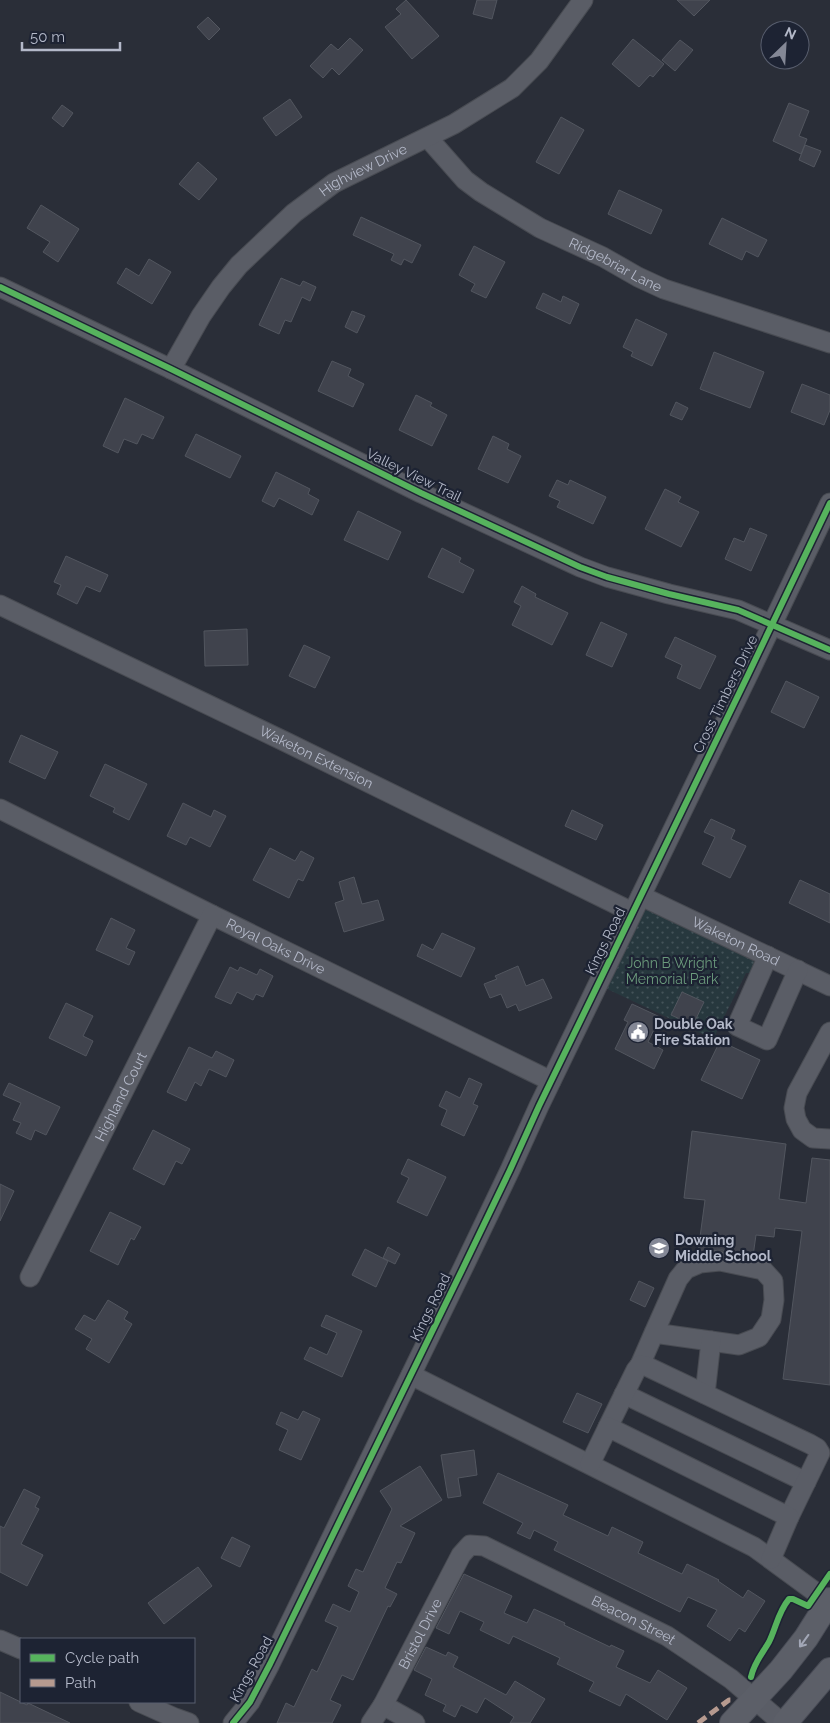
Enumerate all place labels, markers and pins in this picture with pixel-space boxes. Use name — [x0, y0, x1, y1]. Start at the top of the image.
place label: Double Oak Fire Station — [654, 1016, 733, 1048]
public building icon: Double Oak Fire Station — [626, 1020, 650, 1044]
place label: Downing Middle School — [675, 1232, 772, 1264]
school or university icon: Downing Middle School — [647, 1236, 671, 1260]

